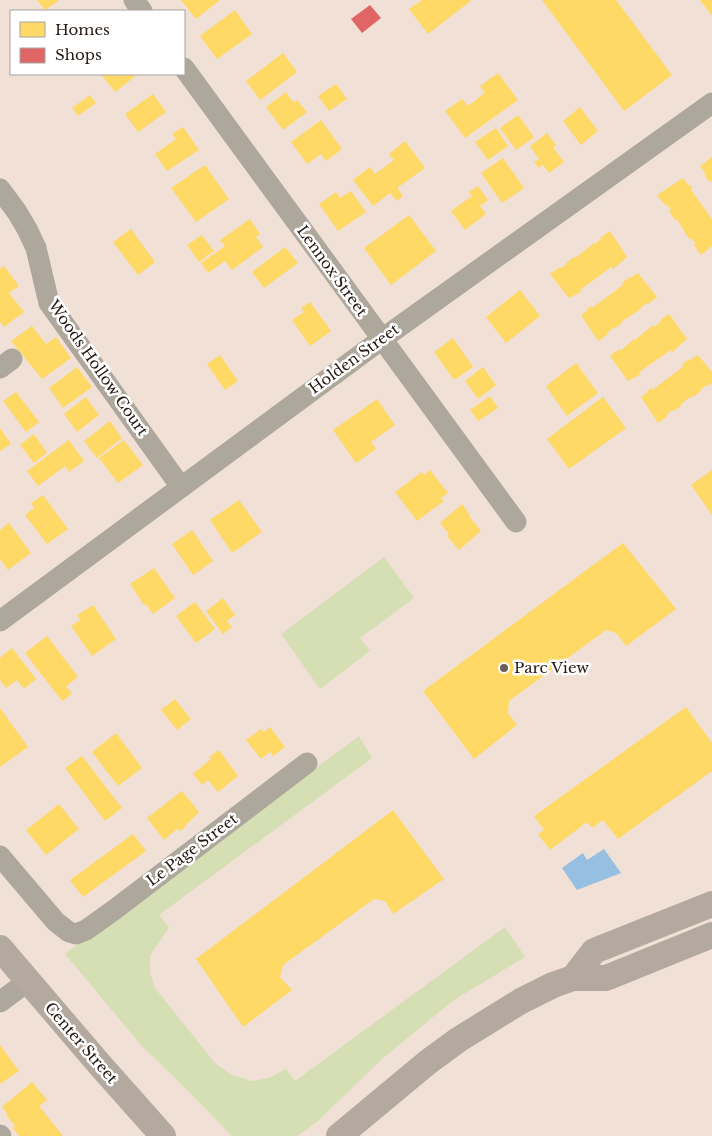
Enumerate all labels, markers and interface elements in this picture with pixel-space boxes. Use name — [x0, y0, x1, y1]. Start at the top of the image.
legend — [10, 10, 185, 75]
text: Homes — [55, 20, 110, 39]
text: Shops — [55, 45, 102, 64]
street label: Lennox Street — [293, 221, 372, 320]
street label: Woods Hollow Court — [44, 295, 153, 439]
street label: Holden Street — [305, 319, 403, 398]
place label: Parc View — [514, 658, 589, 677]
marker: Parc View — [498, 662, 510, 674]
street label: Le Page Street — [142, 809, 241, 890]
street label: Center Street — [41, 998, 122, 1087]

